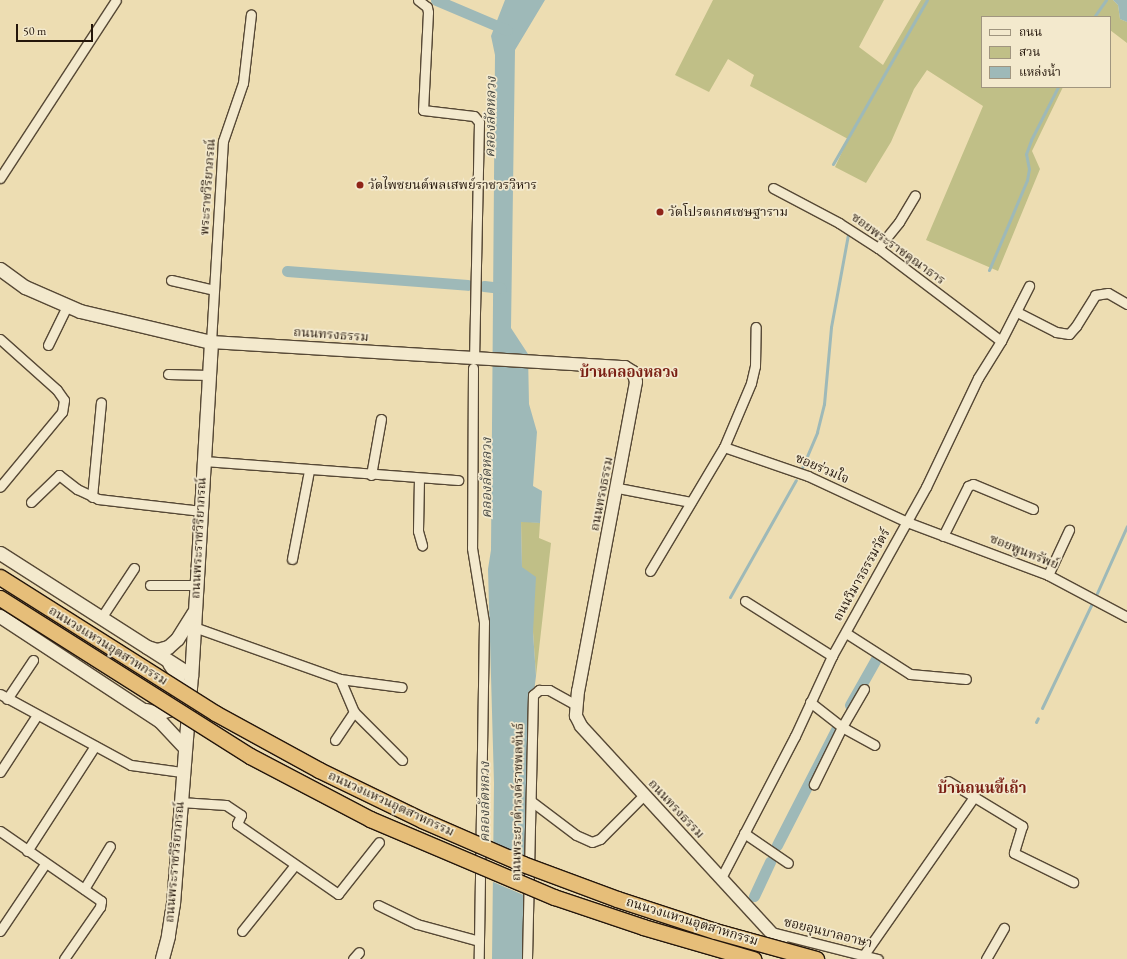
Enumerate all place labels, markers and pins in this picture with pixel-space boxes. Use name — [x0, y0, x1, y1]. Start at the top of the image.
place label: วัดไพชยนต์พลเสพย์ราชวรวิหาร — [368, 177, 537, 193]
marker: วัดไพชยนต์พลเสพย์ราชวรวิหาร — [355, 180, 365, 190]
place label: วัดโปรดเกศเชษฐาราม — [668, 204, 788, 220]
marker: วัดโปรดเกศเชษฐาราม — [655, 207, 665, 217]

